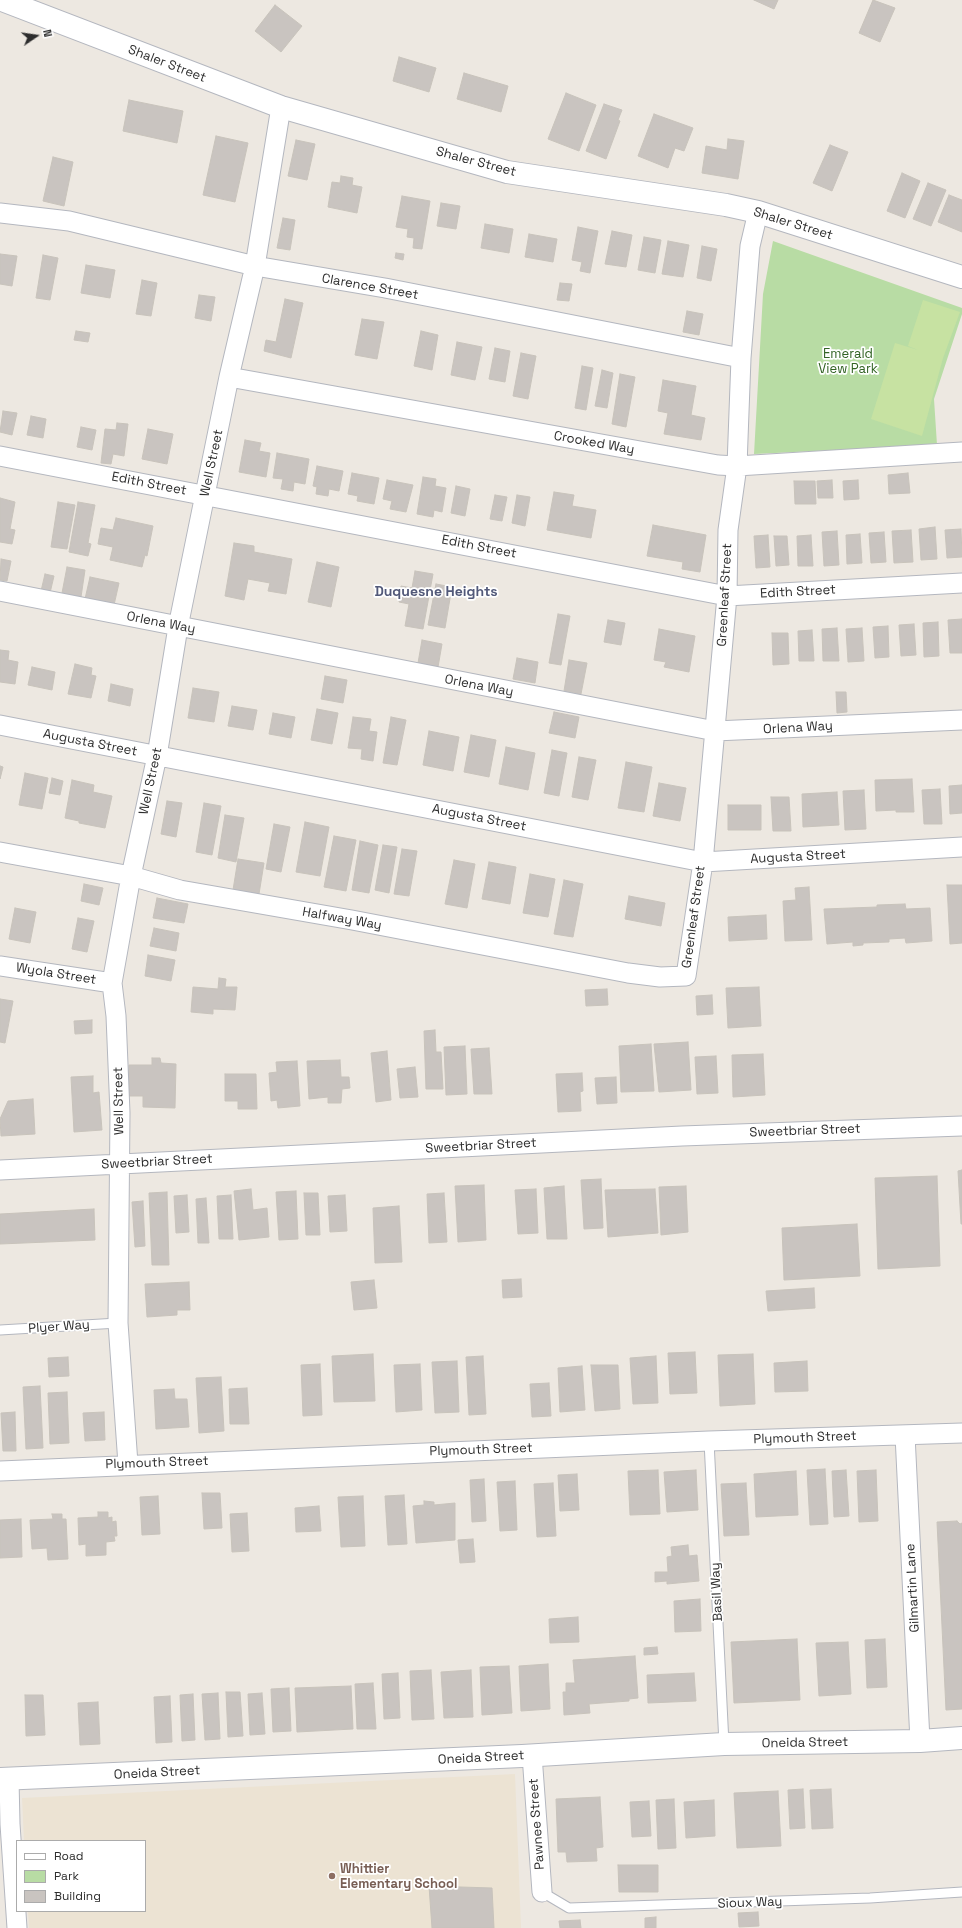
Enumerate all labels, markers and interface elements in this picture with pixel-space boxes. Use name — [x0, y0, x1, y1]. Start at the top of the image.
north arrow — [16, 16, 56, 56]
text: N — [40, 28, 55, 38]
street label: Shaler Street — [126, 42, 208, 86]
street label: Shaler Street — [434, 144, 518, 180]
street label: Shaler Street — [751, 205, 835, 243]
street label: Clarence Street — [320, 271, 420, 303]
park label: Emerald View Park — [818, 346, 878, 377]
street label: Well Street — [197, 428, 227, 498]
street label: Crooked Way — [552, 428, 636, 458]
street label: Edith Street — [110, 469, 188, 499]
street label: Edith Street — [440, 532, 518, 562]
street label: Greenleaf Street — [715, 543, 735, 647]
street label: Edith Street — [760, 582, 836, 602]
district label: Duquesne Heights — [374, 584, 498, 600]
street label: Orlena Way — [125, 609, 197, 637]
street label: Orlena Way — [443, 672, 515, 700]
street label: Orlena Way — [763, 718, 833, 738]
street label: Augusta Street — [42, 726, 138, 760]
street label: Well Street — [136, 746, 166, 816]
street label: Augusta Street — [431, 801, 527, 835]
street label: Augusta Street — [750, 847, 846, 867]
street label: Greenleaf Street — [679, 865, 709, 969]
street label: Halfway Way — [301, 904, 383, 934]
street label: Wyola Street — [15, 960, 97, 988]
street label: Well Street — [111, 1067, 127, 1135]
street label: Sweetbriar Street — [749, 1121, 861, 1141]
street label: Sweetbriar Street — [425, 1135, 537, 1157]
street label: Sweetbriar Street — [101, 1151, 213, 1173]
street label: Plyer Way — [28, 1317, 90, 1337]
street label: Plymouth Street — [753, 1428, 857, 1448]
street label: Plymouth Street — [429, 1440, 533, 1460]
street label: Plymouth Street — [105, 1453, 209, 1473]
street label: Gilmartin Lane — [903, 1543, 923, 1633]
street label: Basil Way — [708, 1562, 726, 1622]
street label: Oneida Street — [762, 1734, 848, 1752]
street label: Oneida Street — [437, 1748, 525, 1768]
street label: Oneida Street — [113, 1763, 201, 1783]
street label: Pawnee Street — [526, 1778, 548, 1870]
legend — [16, 1840, 146, 1912]
text: Road — [54, 1848, 83, 1864]
place label: Whittier Elementary School — [340, 1861, 457, 1892]
text: Park — [54, 1868, 79, 1884]
marker: Whittier Elementary School — [327, 1871, 337, 1881]
text: Building — [54, 1888, 101, 1904]
street label: Sioux Way — [717, 1894, 783, 1912]

